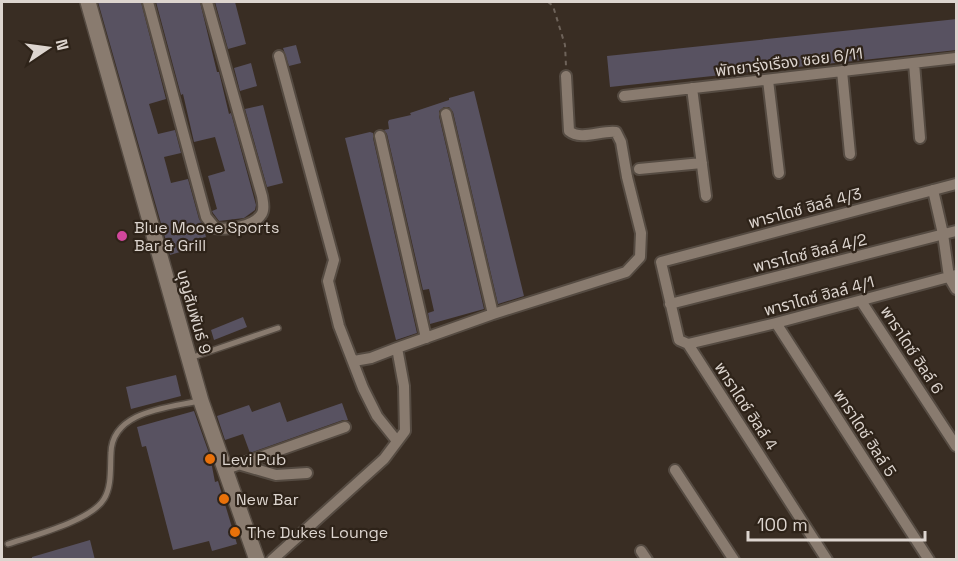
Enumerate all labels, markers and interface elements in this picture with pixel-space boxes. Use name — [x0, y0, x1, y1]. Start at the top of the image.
north arrow — [18, 18, 78, 78]
text: N — [51, 37, 74, 52]
street label: พัทยารุ่งเรือง ซอย 6/11 — [714, 43, 864, 81]
street label: พาราไดซ์ ฮิลล์ 4/3 — [746, 183, 864, 233]
place label: Blue Moose Sports Bar & Grill — [134, 217, 279, 256]
marker: Blue Moose Sports Bar & Grill — [115, 229, 129, 243]
street label: พาราไดซ์ ฮิลล์ 4/2 — [751, 229, 869, 277]
street label: บุญสัมพันธ์ 9 — [172, 267, 216, 357]
street label: พาราไดซ์ ฮิลล์ 4/1 — [761, 271, 877, 321]
street label: พาราไดซ์ ฮิลล์ 6 — [876, 302, 948, 398]
street label: พาราไดซ์ ฮิลล์ 4 — [710, 358, 782, 454]
street label: พาราไดซ์ ฮิลล์ 5 — [829, 385, 901, 481]
place label: Levi Pub — [222, 449, 286, 470]
marker: Levi Pub — [203, 452, 217, 466]
place label: New Bar — [236, 489, 299, 510]
marker: New Bar — [217, 492, 231, 506]
scale bar — [748, 504, 925, 542]
text: 100 m — [757, 513, 808, 536]
place label: The Dukes Lounge — [247, 522, 388, 543]
marker: The Dukes Lounge — [228, 525, 242, 539]

